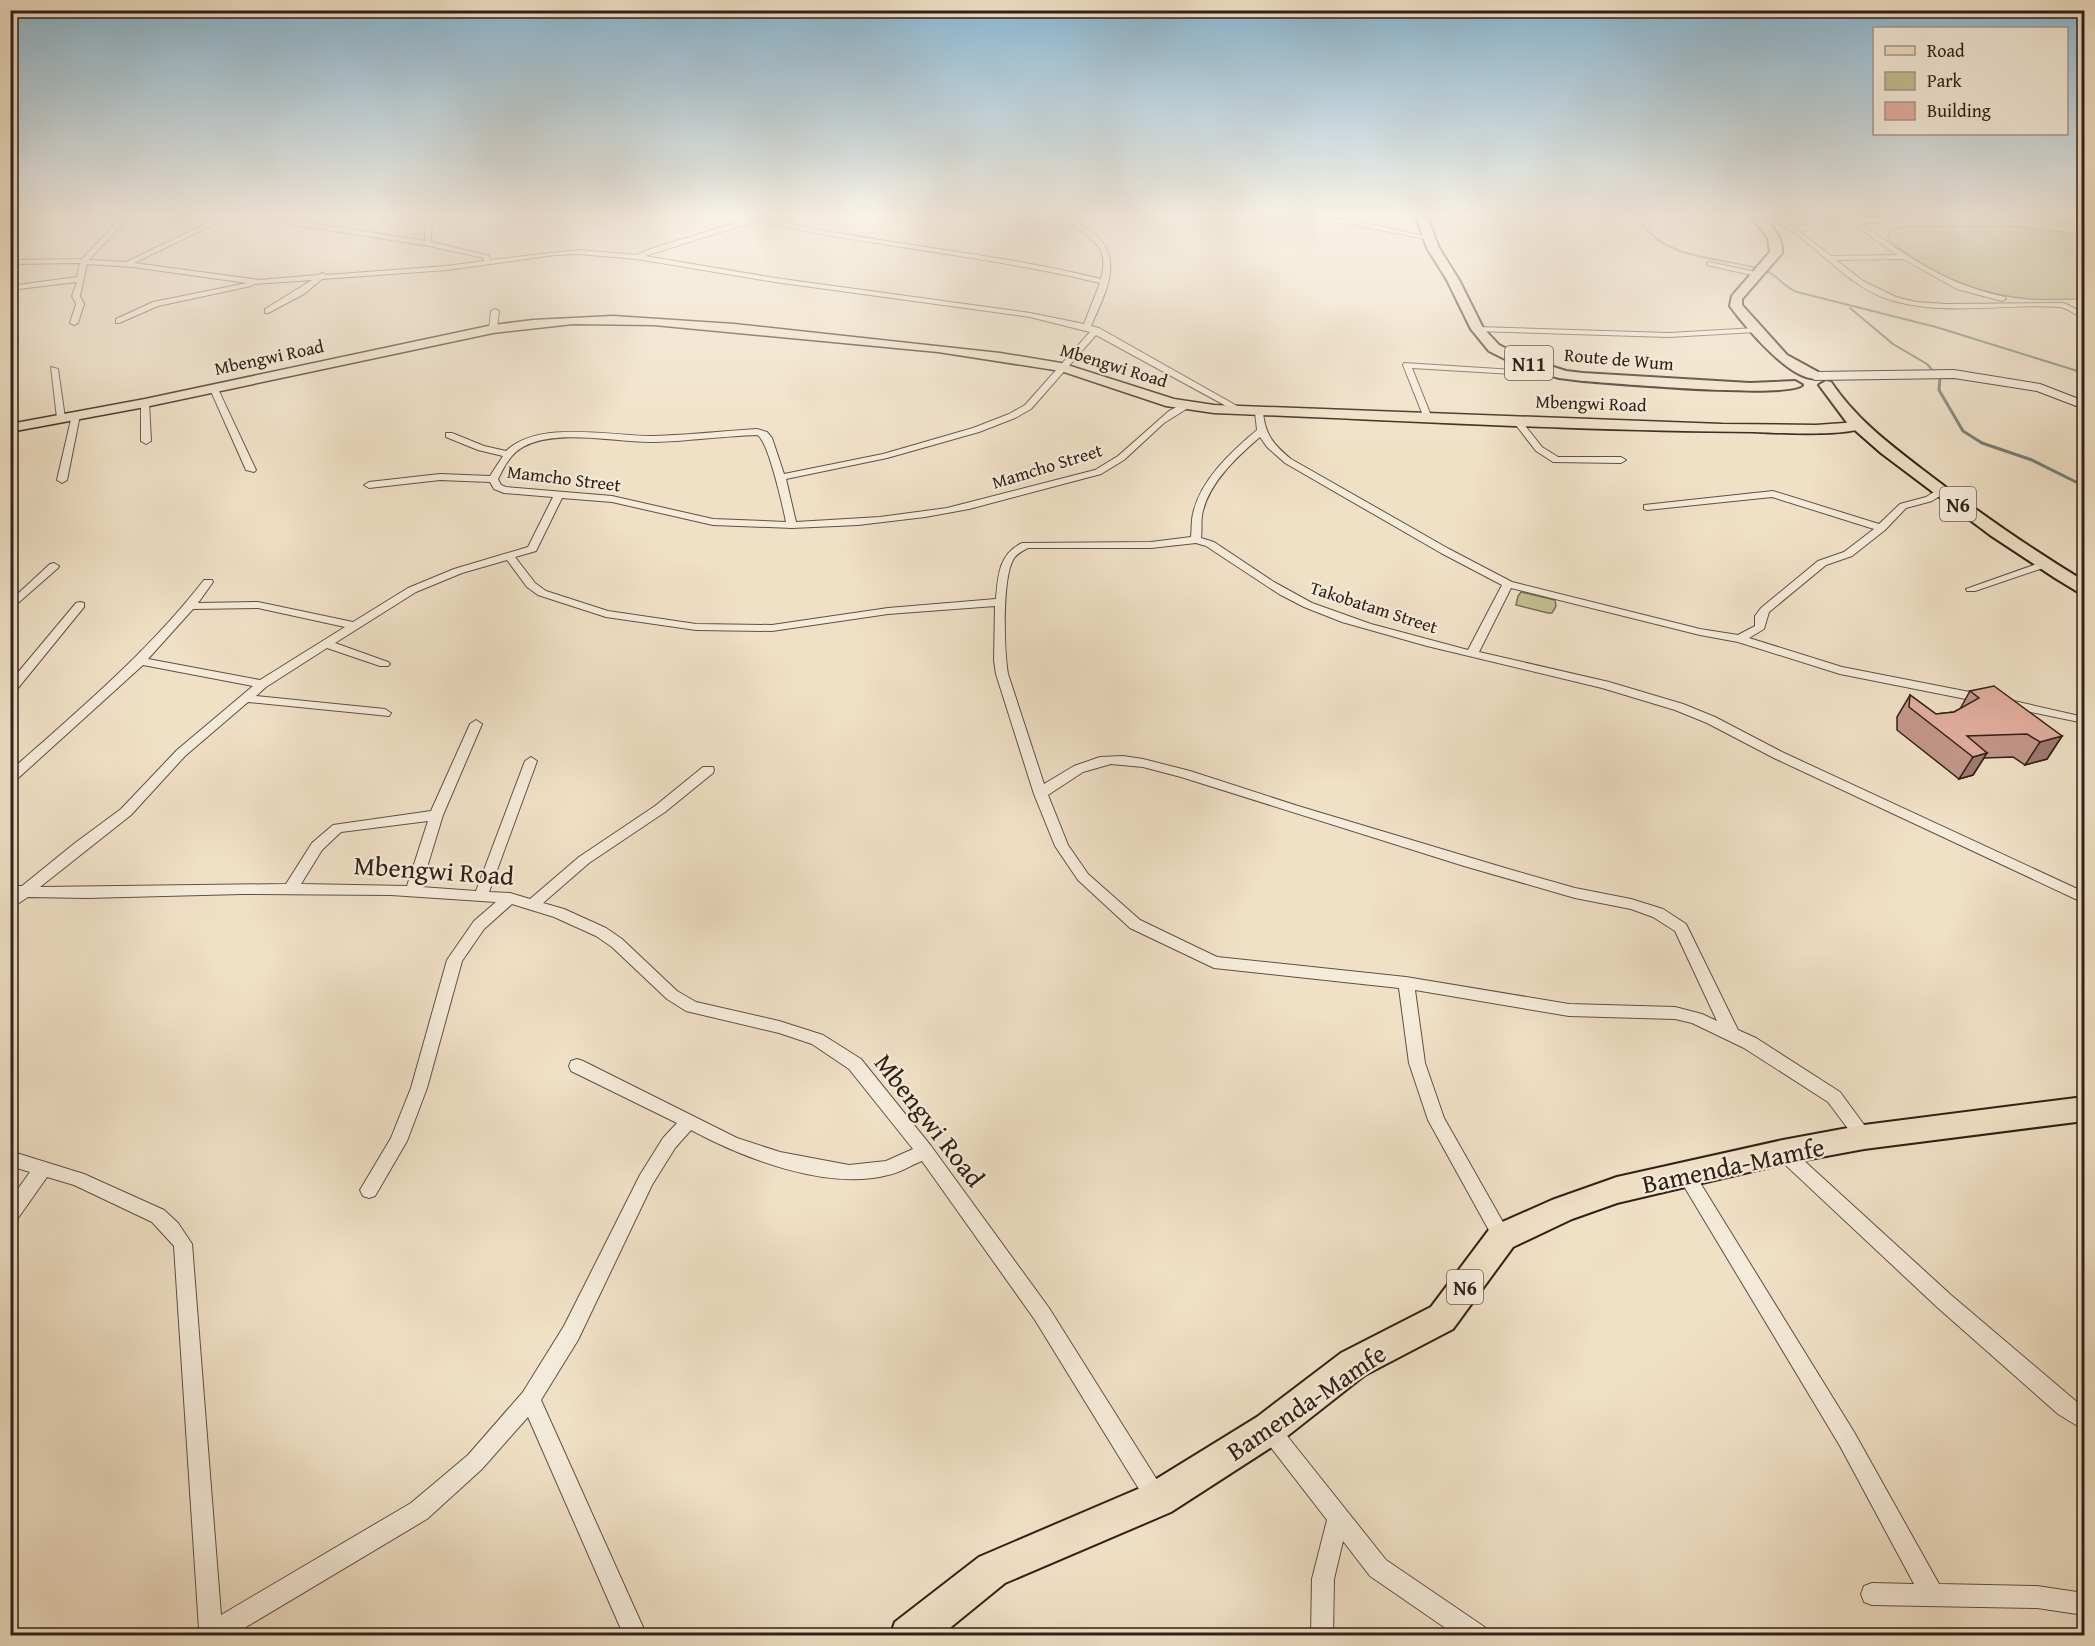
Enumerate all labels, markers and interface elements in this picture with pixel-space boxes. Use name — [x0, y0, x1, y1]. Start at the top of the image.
legend — [1873, 27, 2068, 135]
text: Road — [1927, 37, 1965, 64]
text: Park — [1927, 67, 1963, 94]
text: Building — [1927, 97, 1991, 124]
street label: Mbengwi Road — [212, 332, 326, 382]
street label: Mbengwi Road — [1057, 336, 1171, 394]
street label: Route de Wum — [1563, 341, 1675, 377]
road number: N11 — [1505, 346, 1553, 380]
street label: Mbengwi Road — [1535, 388, 1647, 418]
street label: Mamcho Street — [988, 436, 1106, 496]
street label: Mamcho Street — [506, 458, 623, 498]
road number: N6 — [1940, 487, 1976, 521]
street label: Takobatam Street — [1307, 574, 1442, 641]
street label: Mbengwi Road — [353, 845, 515, 895]
street label: Mbengwi Road — [865, 1045, 995, 1195]
street label: Bamenda-Mamfe — [1638, 1127, 1828, 1203]
road number: N6 — [1447, 1270, 1483, 1304]
street label: Bamenda-Mamfe — [1218, 1334, 1394, 1470]

